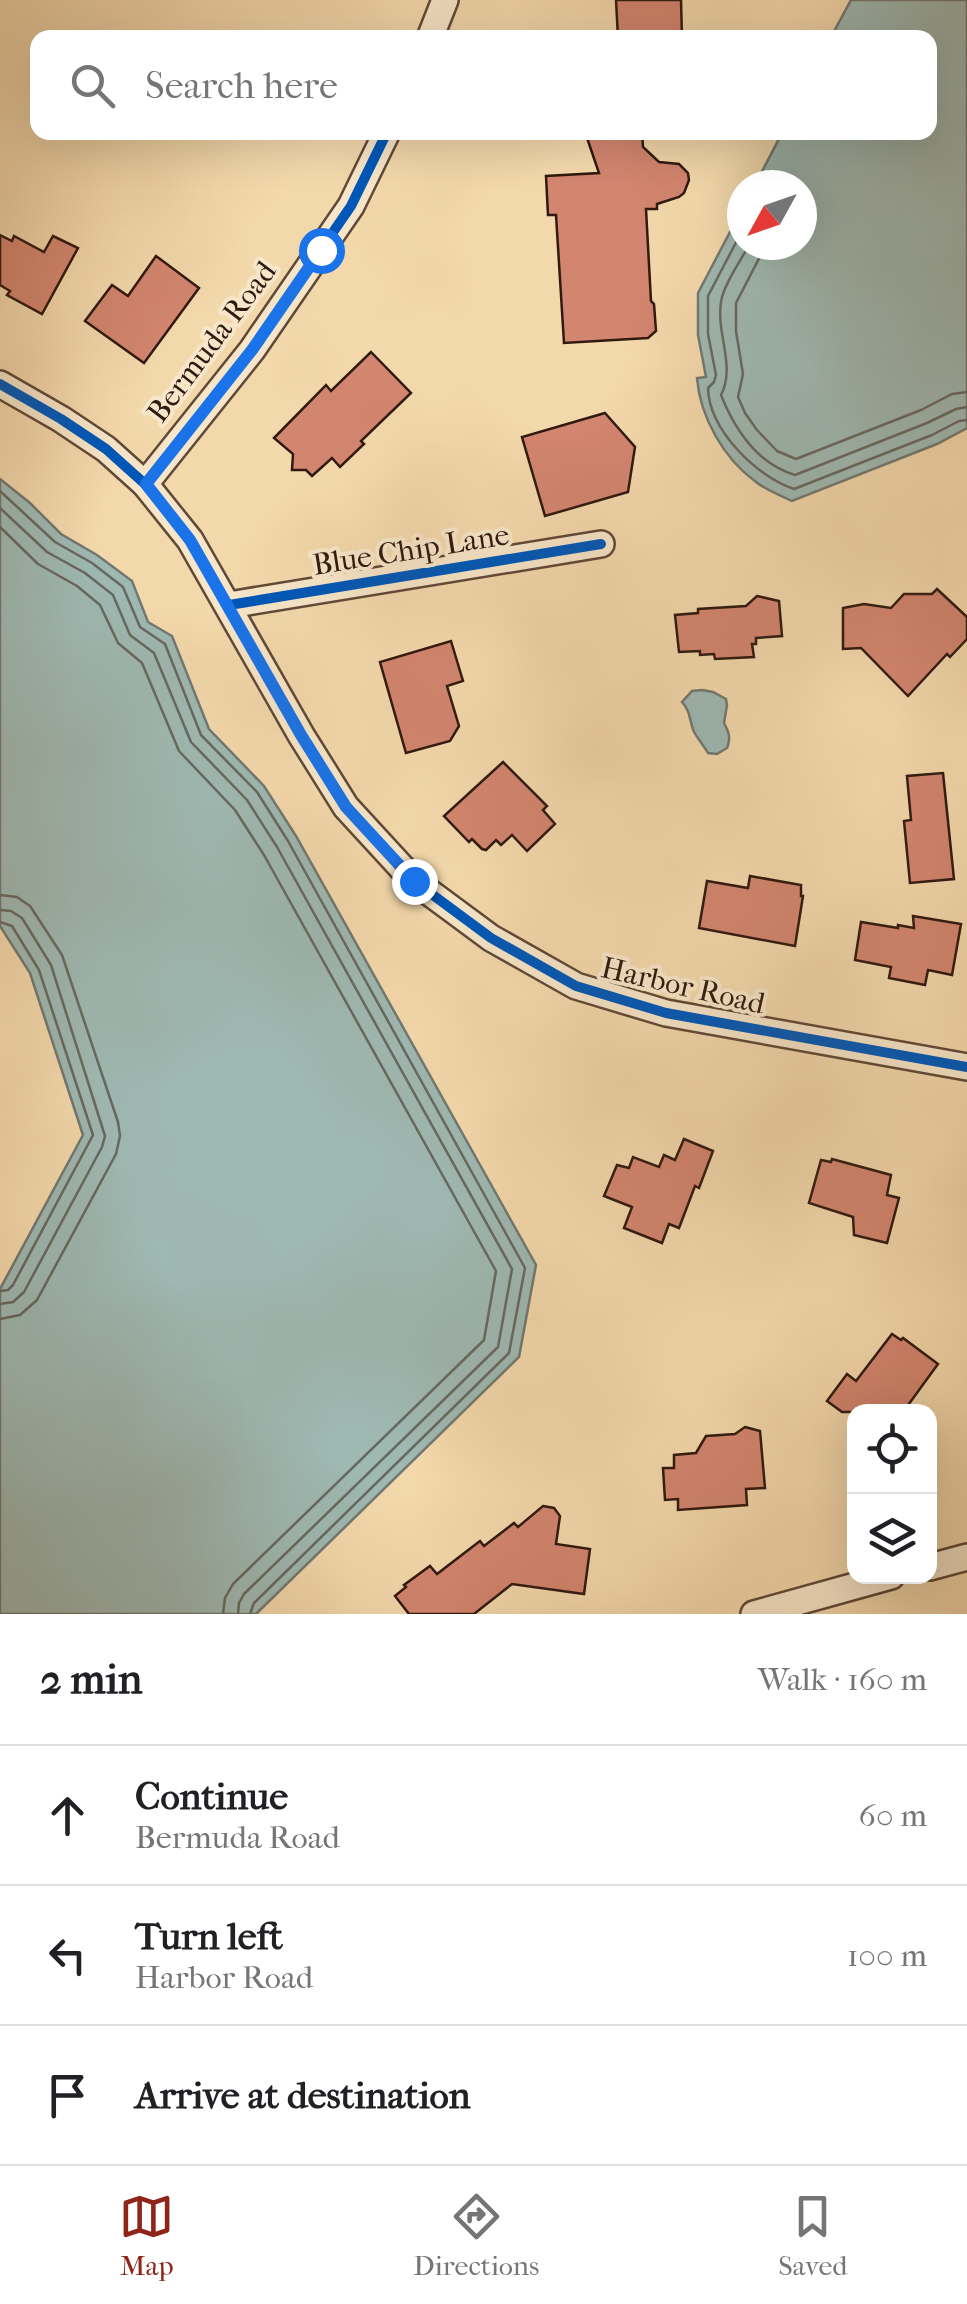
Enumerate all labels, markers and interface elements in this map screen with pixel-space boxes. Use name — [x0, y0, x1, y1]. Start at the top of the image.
search box — [30, 30, 937, 140]
icon: search — [65, 58, 120, 113]
text: Search here — [145, 63, 338, 108]
north arrow — [727, 170, 817, 260]
route start — [299, 228, 345, 274]
street label: Bermuda Road — [140, 254, 284, 429]
street label: Blue Chip Lane — [310, 517, 512, 583]
route end — [392, 859, 438, 905]
street label: Harbor Road — [598, 950, 769, 1022]
map controls — [847, 1404, 937, 1584]
button: locate — [847, 1404, 937, 1494]
button: layers — [847, 1494, 937, 1584]
text: 2 min — [40, 1655, 142, 1704]
text: Walk · 160 m — [758, 1661, 927, 1698]
text: Continue — [135, 1774, 288, 1819]
icon: ahead — [40, 1788, 95, 1843]
text: 60 m — [859, 1797, 927, 1834]
text: Bermuda Road — [135, 1819, 340, 1856]
text: Turn left — [135, 1914, 283, 1959]
icon: left — [40, 1928, 95, 1983]
text: 100 m — [847, 1937, 927, 1974]
text: Harbor Road — [135, 1959, 313, 1996]
icon: arrive — [40, 2068, 95, 2123]
text: Arrive at destination — [135, 2073, 471, 2118]
tab: Map — [119, 2189, 174, 2282]
tab: Directions — [413, 2189, 539, 2282]
tab: Saved — [778, 2189, 848, 2282]

